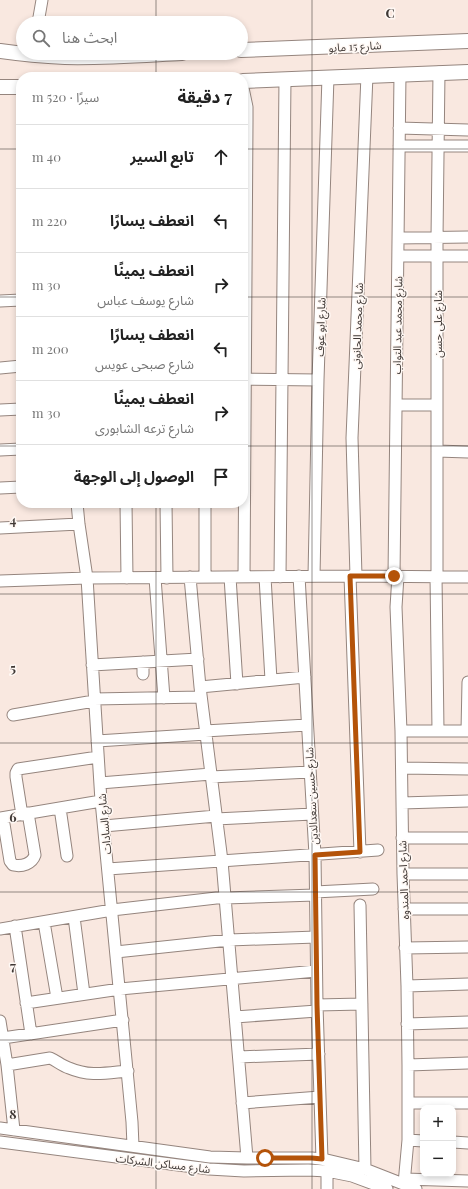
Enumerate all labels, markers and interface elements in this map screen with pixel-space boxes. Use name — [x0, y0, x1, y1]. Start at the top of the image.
text: C — [385, 4, 395, 21]
search box — [16, 16, 248, 60]
icon: search — [30, 27, 52, 49]
text: ابحث هنا — [62, 27, 117, 47]
street label: شارع 15 مايو — [328, 37, 382, 56]
text: 7 دقيقة — [178, 85, 232, 107]
text: سيرًا · 520 m — [32, 88, 99, 105]
text: تابع السير — [130, 146, 194, 166]
icon: ahead — [210, 146, 232, 168]
text: 40 m — [32, 148, 61, 165]
text: انعطف يسارًا — [110, 210, 194, 230]
icon: left — [210, 210, 232, 232]
text: 220 m — [32, 212, 67, 229]
text: انعطف يمينًا — [114, 260, 194, 280]
icon: right — [210, 274, 232, 296]
street label: شارع محمد عبد التواب — [389, 275, 406, 374]
text: 30 m — [32, 276, 60, 293]
street label: شارع محمد الحانونى — [348, 282, 367, 370]
street label: شارع على حسن — [430, 290, 446, 358]
text: شارع يوسف عباس — [97, 291, 194, 308]
street label: شارع ابو عوف — [311, 297, 330, 357]
text: انعطف يسارًا — [110, 324, 194, 344]
icon: left — [210, 338, 232, 360]
text: 200 m — [32, 340, 69, 357]
text: شارع صبحى عويس — [95, 355, 194, 372]
text: انعطف يمينًا — [114, 388, 194, 408]
icon: right — [210, 402, 232, 424]
text: 30 m — [32, 404, 60, 421]
text: شارع ترعه الشابورى — [95, 419, 194, 436]
text: الوصول إلى الوجهة — [74, 466, 194, 486]
icon: arrive — [210, 466, 232, 488]
text: 4 — [10, 511, 17, 528]
route end — [385, 567, 403, 585]
text: 5 — [10, 659, 16, 676]
street label: شارع حسين سعدالدين — [301, 746, 322, 845]
street label: شارع السادات — [94, 793, 115, 855]
text: 6 — [9, 808, 17, 825]
street label: شارع احمد المندوه — [394, 840, 413, 920]
text: 7 — [10, 957, 16, 974]
text: 8 — [9, 1105, 17, 1122]
map controls — [420, 1105, 456, 1177]
button: + — [420, 1105, 456, 1141]
button: − — [420, 1141, 456, 1177]
route start — [256, 1149, 274, 1167]
street label: شارع مساكن الشركات — [115, 1150, 212, 1177]

